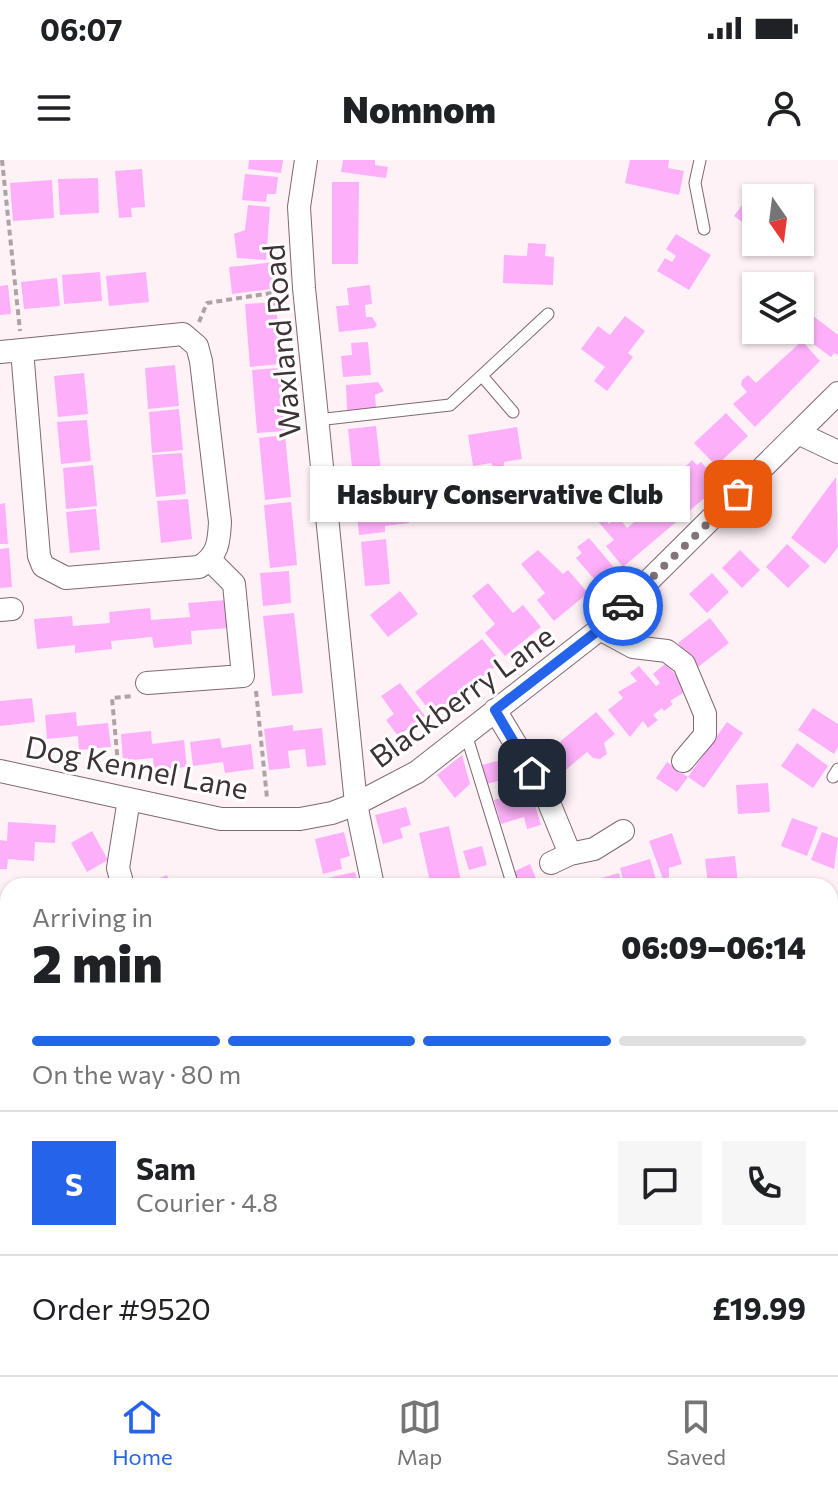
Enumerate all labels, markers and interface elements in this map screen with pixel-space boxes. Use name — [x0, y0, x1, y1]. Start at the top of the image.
text: 06:07 — [40, 10, 123, 47]
icon: menu — [32, 86, 76, 130]
text: Nomnom — [342, 86, 496, 130]
icon: person — [762, 86, 806, 130]
north arrow — [742, 184, 814, 256]
map controls — [742, 184, 814, 344]
street label: Waxland Road — [253, 243, 307, 439]
button: layers — [742, 272, 814, 344]
pin — [704, 460, 772, 528]
callout: Hasbury Conservative Club — [310, 466, 690, 522]
icon: bag — [716, 472, 760, 516]
text: Hasbury Conservative Club — [337, 478, 663, 509]
courier — [583, 566, 663, 646]
icon: car — [601, 584, 645, 628]
street label: Blackberry Lane — [362, 616, 560, 774]
street label: Dog Kennel Lane — [22, 726, 252, 806]
pin — [498, 739, 566, 807]
icon: home — [510, 751, 554, 795]
text: Arriving in — [32, 901, 153, 932]
text: 06:09–06:14 — [621, 928, 806, 965]
text: 2 min — [32, 930, 163, 994]
text: On the way · 80 m — [32, 1058, 241, 1089]
button: chat — [618, 1141, 702, 1225]
button: phone — [722, 1141, 806, 1225]
text: Sam — [136, 1149, 196, 1186]
text: S — [65, 1165, 83, 1202]
text: Courier · 4.8 — [136, 1186, 278, 1217]
text: Order #9520 — [32, 1289, 211, 1326]
text: £19.99 — [712, 1289, 806, 1326]
tab: Home — [112, 1395, 173, 1470]
tab: Map — [397, 1395, 442, 1470]
tab: Saved — [666, 1395, 726, 1470]

